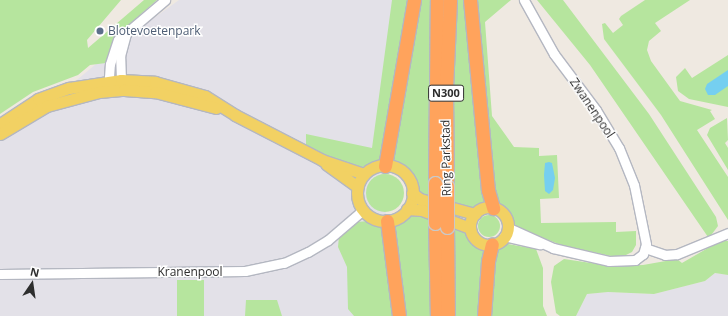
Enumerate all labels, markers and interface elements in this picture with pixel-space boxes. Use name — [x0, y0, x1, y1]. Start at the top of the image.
place label: Blotevoetenpark — [108, 24, 201, 38]
marker: Blotevoetenpark — [95, 26, 105, 36]
street label: Zwanenpool — [567, 75, 617, 141]
road number: N300 — [428, 84, 464, 102]
street label: Ring Parkstad — [438, 120, 454, 196]
north arrow — [12, 264, 52, 304]
text: N — [29, 264, 41, 280]
street label: Kranenpool — [157, 265, 223, 279]

